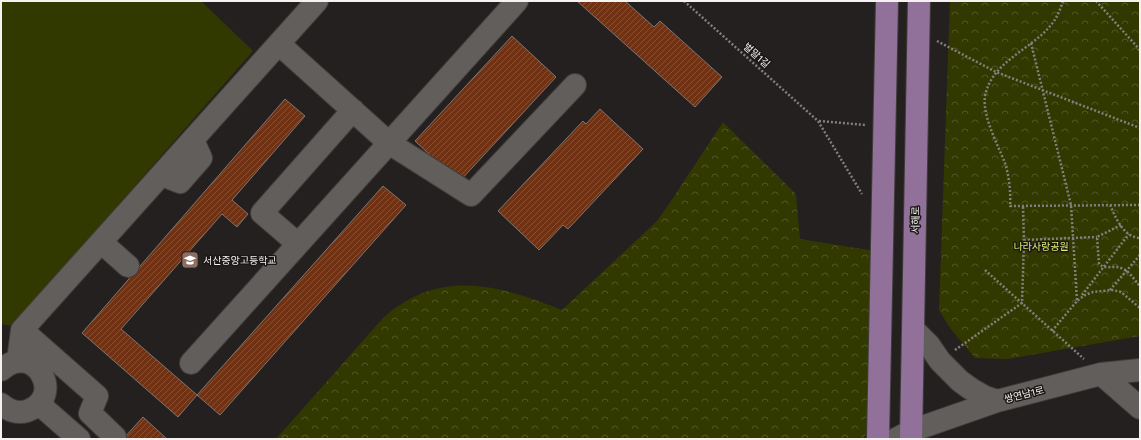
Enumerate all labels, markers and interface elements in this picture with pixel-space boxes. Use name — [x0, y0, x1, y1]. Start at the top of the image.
street label: 벌말1길 — [741, 41, 772, 71]
street label: 서해로 — [910, 206, 922, 234]
park label: 나라사랑공원 — [1013, 241, 1069, 253]
school or university icon: 서산중앙고등학교 — [180, 250, 200, 270]
place label: 서산중앙고등학교 — [203, 255, 277, 267]
street label: 쌍연남1로 — [1003, 384, 1045, 406]

